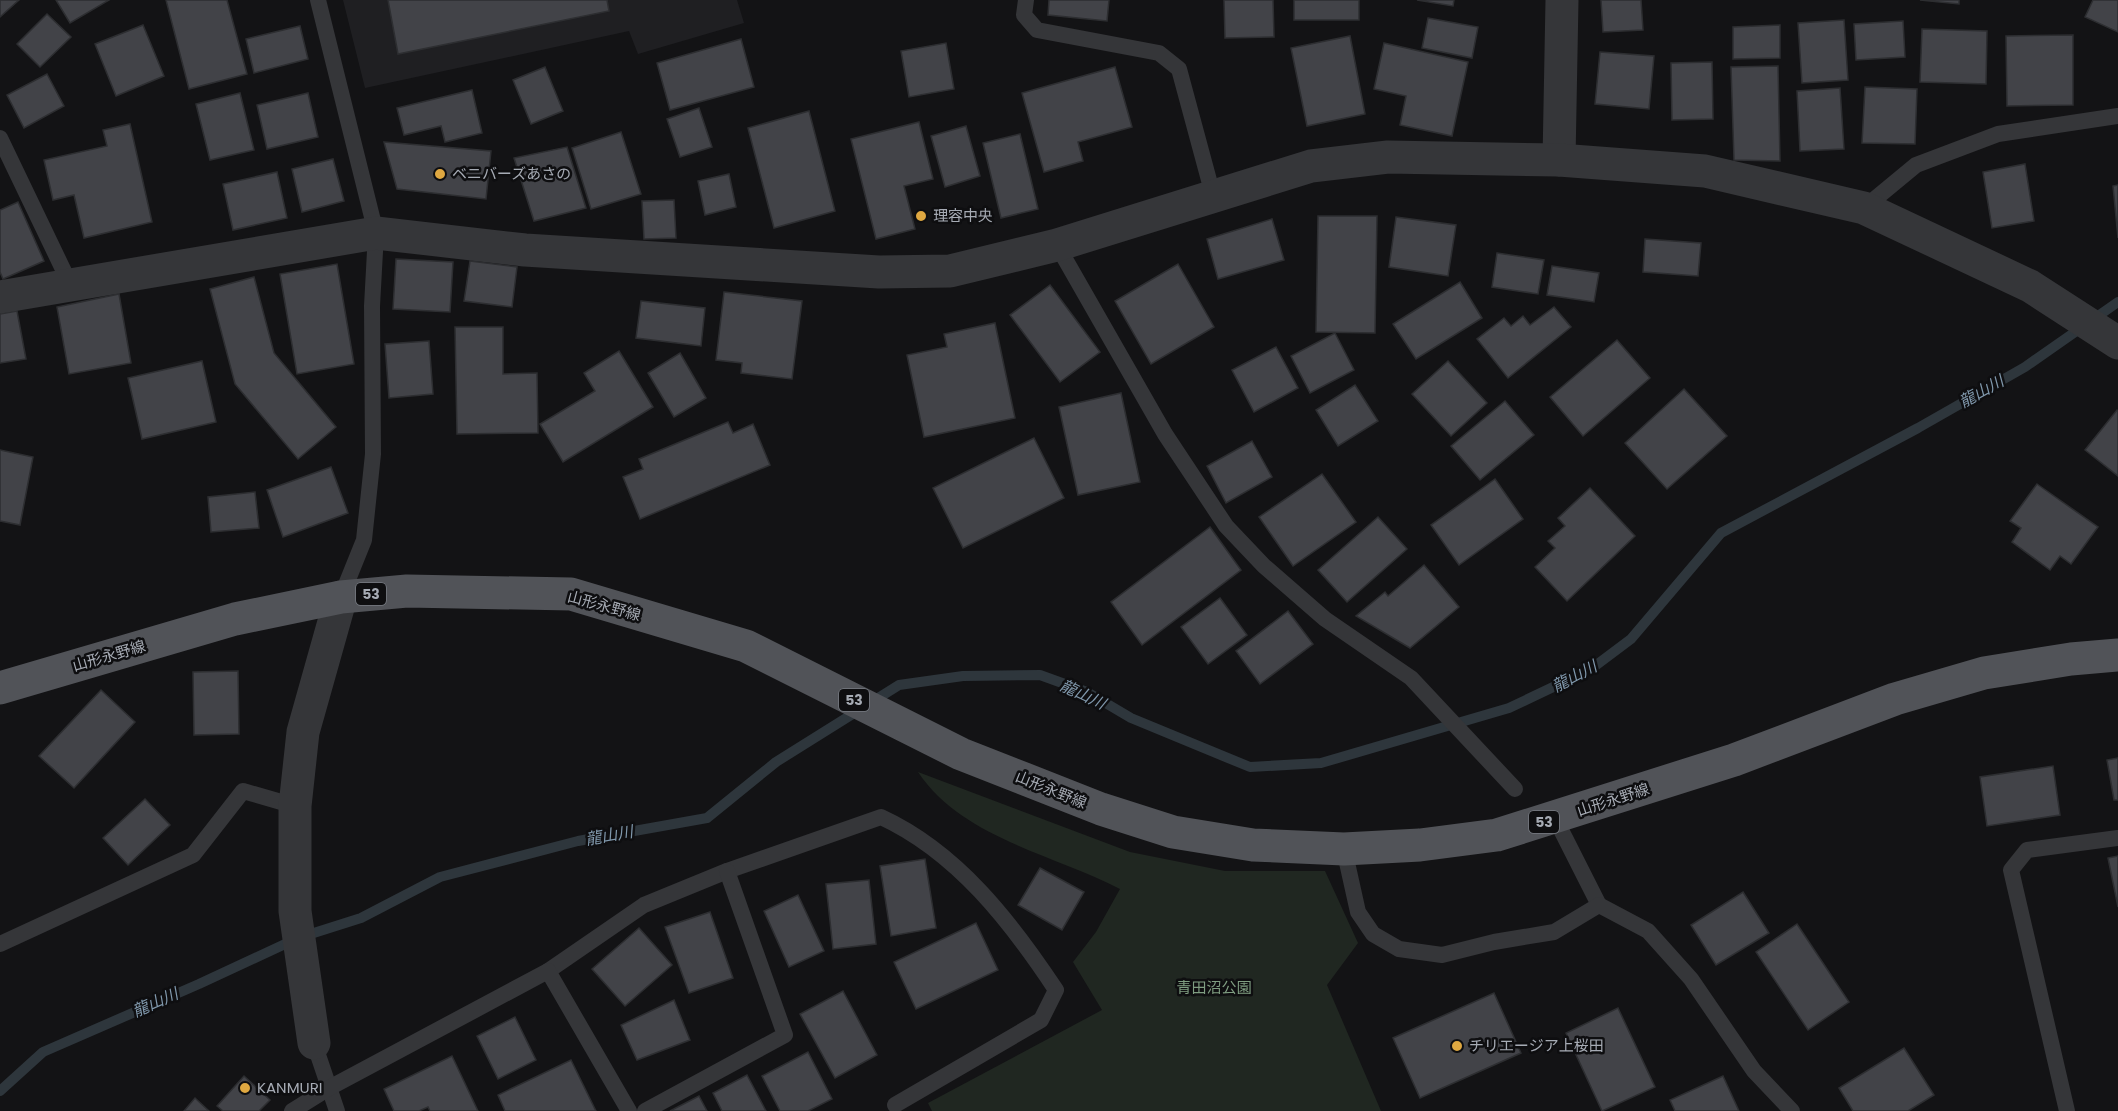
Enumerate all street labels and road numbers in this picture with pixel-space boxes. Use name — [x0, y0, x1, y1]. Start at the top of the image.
road number: 53 — [356, 583, 386, 605]
street label: 山形永野線 — [565, 586, 643, 625]
street label: 山形永野線 — [70, 635, 148, 676]
road number: 53 — [839, 689, 869, 711]
street label: 山形永野線 — [1012, 766, 1090, 813]
street label: 山形永野線 — [1574, 778, 1652, 821]
road number: 53 — [1529, 811, 1559, 833]

